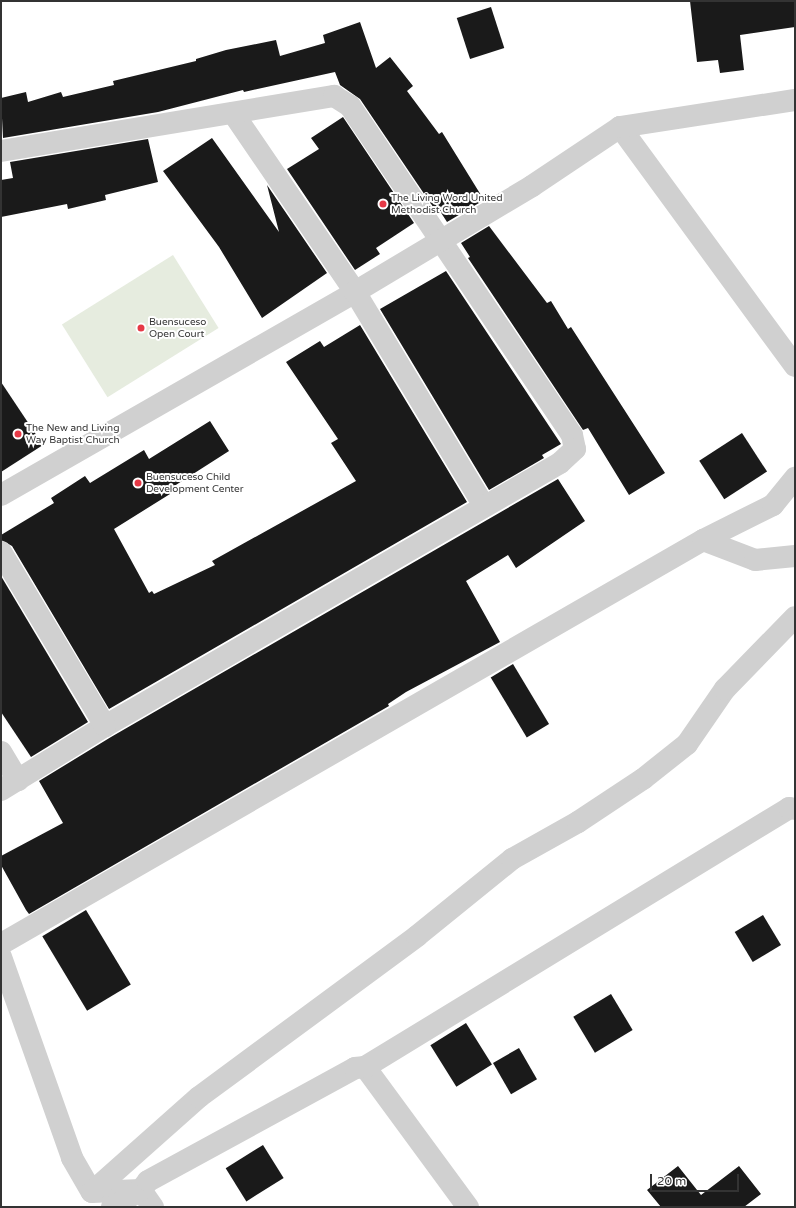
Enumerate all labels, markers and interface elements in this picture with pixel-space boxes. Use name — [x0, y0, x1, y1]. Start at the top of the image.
place label: The Living Word United Methodist Church — [391, 192, 502, 216]
marker: The Living Word United Methodist Church — [378, 199, 388, 209]
place label: Buensuceso Open Court — [149, 316, 206, 340]
marker: Buensuceso Open Court — [136, 323, 146, 333]
place label: The New and Living Way Baptist Church — [26, 422, 120, 446]
marker: The New and Living Way Baptist Church — [13, 429, 23, 439]
place label: Buensuceso Child Development Center — [146, 471, 244, 494]
marker: Buensuceso Child Development Center — [133, 478, 143, 488]
scale bar — [652, 1166, 741, 1192]
text: 20 m — [657, 1174, 686, 1188]

